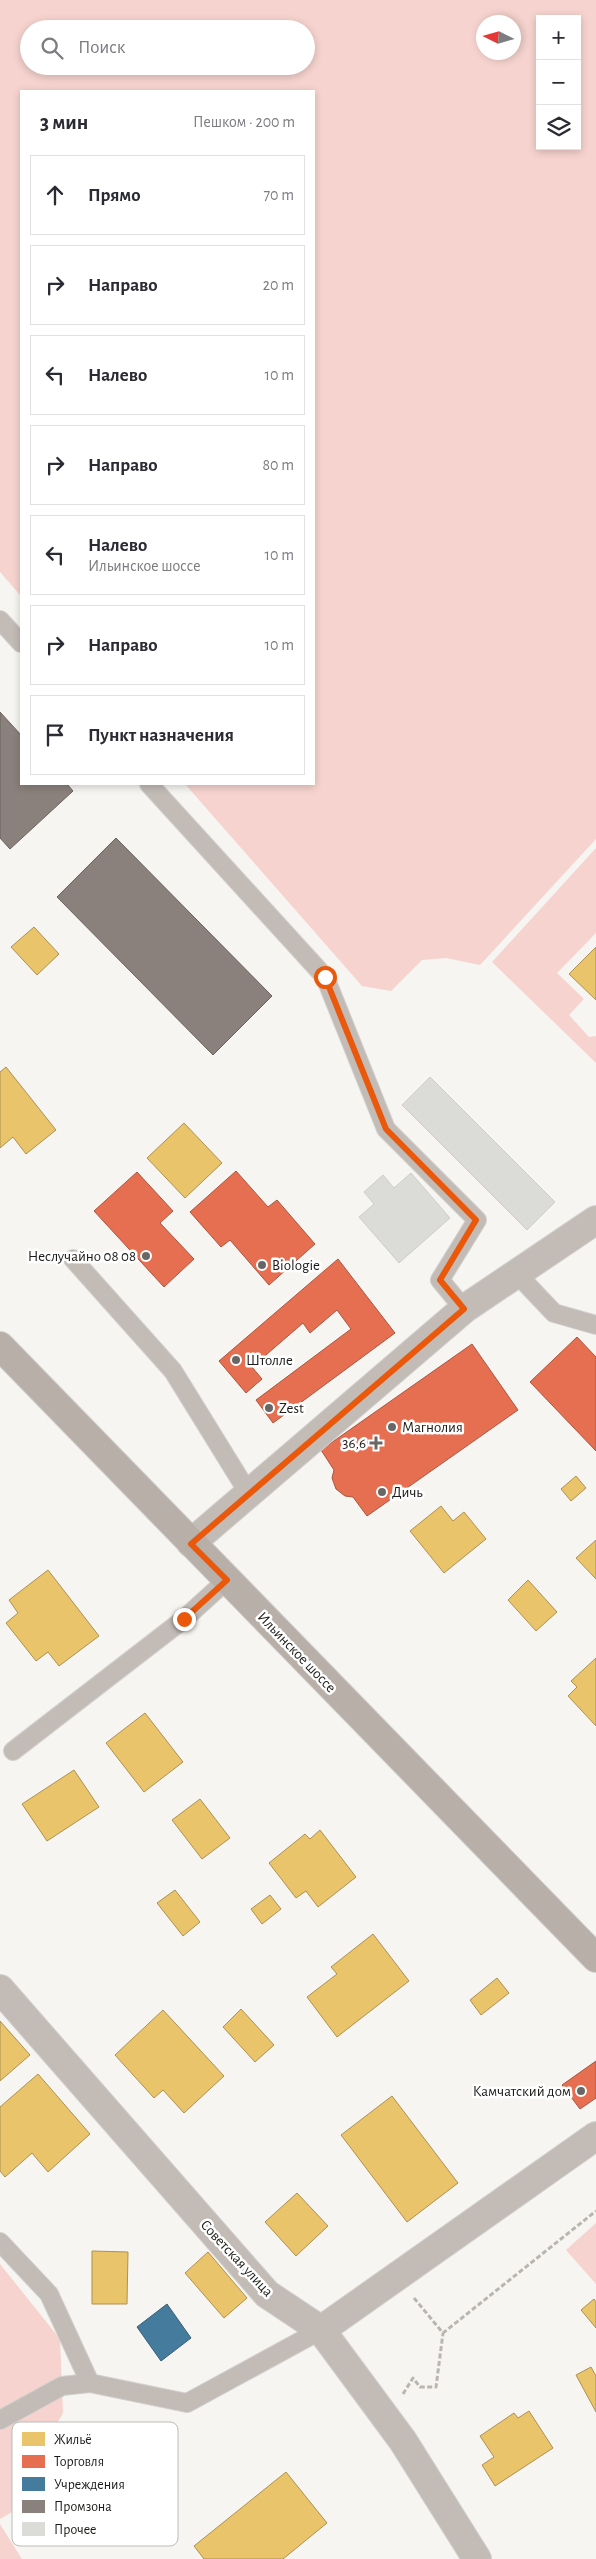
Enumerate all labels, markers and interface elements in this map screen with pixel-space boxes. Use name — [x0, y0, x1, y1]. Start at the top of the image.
north arrow — [476, 15, 521, 60]
map controls — [536, 15, 581, 150]
button: + — [536, 15, 581, 60]
search box — [20, 20, 315, 75]
icon: search — [38, 34, 66, 62]
text: Поиск — [78, 38, 125, 57]
button: − — [536, 60, 581, 105]
button: layers — [536, 105, 581, 150]
text: 3 мин — [40, 112, 88, 133]
text: Пешком · 200 m — [193, 114, 295, 130]
icon: ahead — [41, 181, 69, 209]
text: Прямо — [88, 186, 141, 205]
text: 70 m — [263, 187, 294, 203]
icon: right — [41, 271, 69, 299]
text: Направо — [88, 276, 158, 295]
text: 20 m — [263, 277, 294, 293]
icon: left — [41, 361, 69, 389]
text: Налево — [88, 366, 147, 385]
text: 10 m — [265, 367, 294, 383]
icon: right — [41, 451, 69, 479]
text: Направо — [88, 456, 158, 475]
text: 80 m — [263, 457, 294, 473]
text: Налево — [88, 536, 147, 555]
icon: left — [41, 541, 69, 569]
text: 10 m — [265, 547, 294, 563]
text: Ильинское шоссе — [88, 558, 201, 574]
icon: right — [41, 631, 69, 659]
text: Направо — [88, 636, 158, 655]
text: 10 m — [265, 637, 294, 653]
icon: arrive — [41, 721, 69, 749]
text: Пункт назначения — [88, 726, 234, 745]
route start — [314, 966, 337, 989]
place label: Неслучайно 08 08 — [28, 1249, 136, 1264]
marker: Неслучайно 08 08 — [140, 1250, 152, 1262]
place label: Biologie — [272, 1258, 320, 1273]
marker: Biologie — [256, 1259, 268, 1271]
place label: Штолле — [246, 1353, 293, 1368]
marker: Штолле — [230, 1354, 242, 1366]
place label: Zest — [279, 1401, 304, 1416]
marker: Zest — [263, 1402, 275, 1414]
place label: Магнолия — [402, 1420, 463, 1435]
marker: Магнолия — [386, 1421, 398, 1433]
place label: 36,6 — [342, 1436, 366, 1451]
marker: 36,6 — [370, 1437, 382, 1449]
place label: Дичь — [392, 1485, 423, 1500]
marker: Дичь — [376, 1486, 388, 1498]
route end — [173, 1608, 196, 1631]
street label: Ильинское шоссе — [255, 1609, 339, 1696]
place label: Камчатский дом — [473, 2084, 571, 2099]
marker: Камчатский дом — [575, 2085, 587, 2097]
street label: Советская улица — [197, 2217, 276, 2300]
legend — [12, 2422, 178, 2546]
text: Жильё — [54, 2433, 92, 2447]
text: Торговля — [54, 2455, 104, 2469]
text: Учреждения — [54, 2478, 125, 2492]
text: Промзона — [54, 2500, 112, 2514]
text: Прочее — [54, 2523, 97, 2537]

